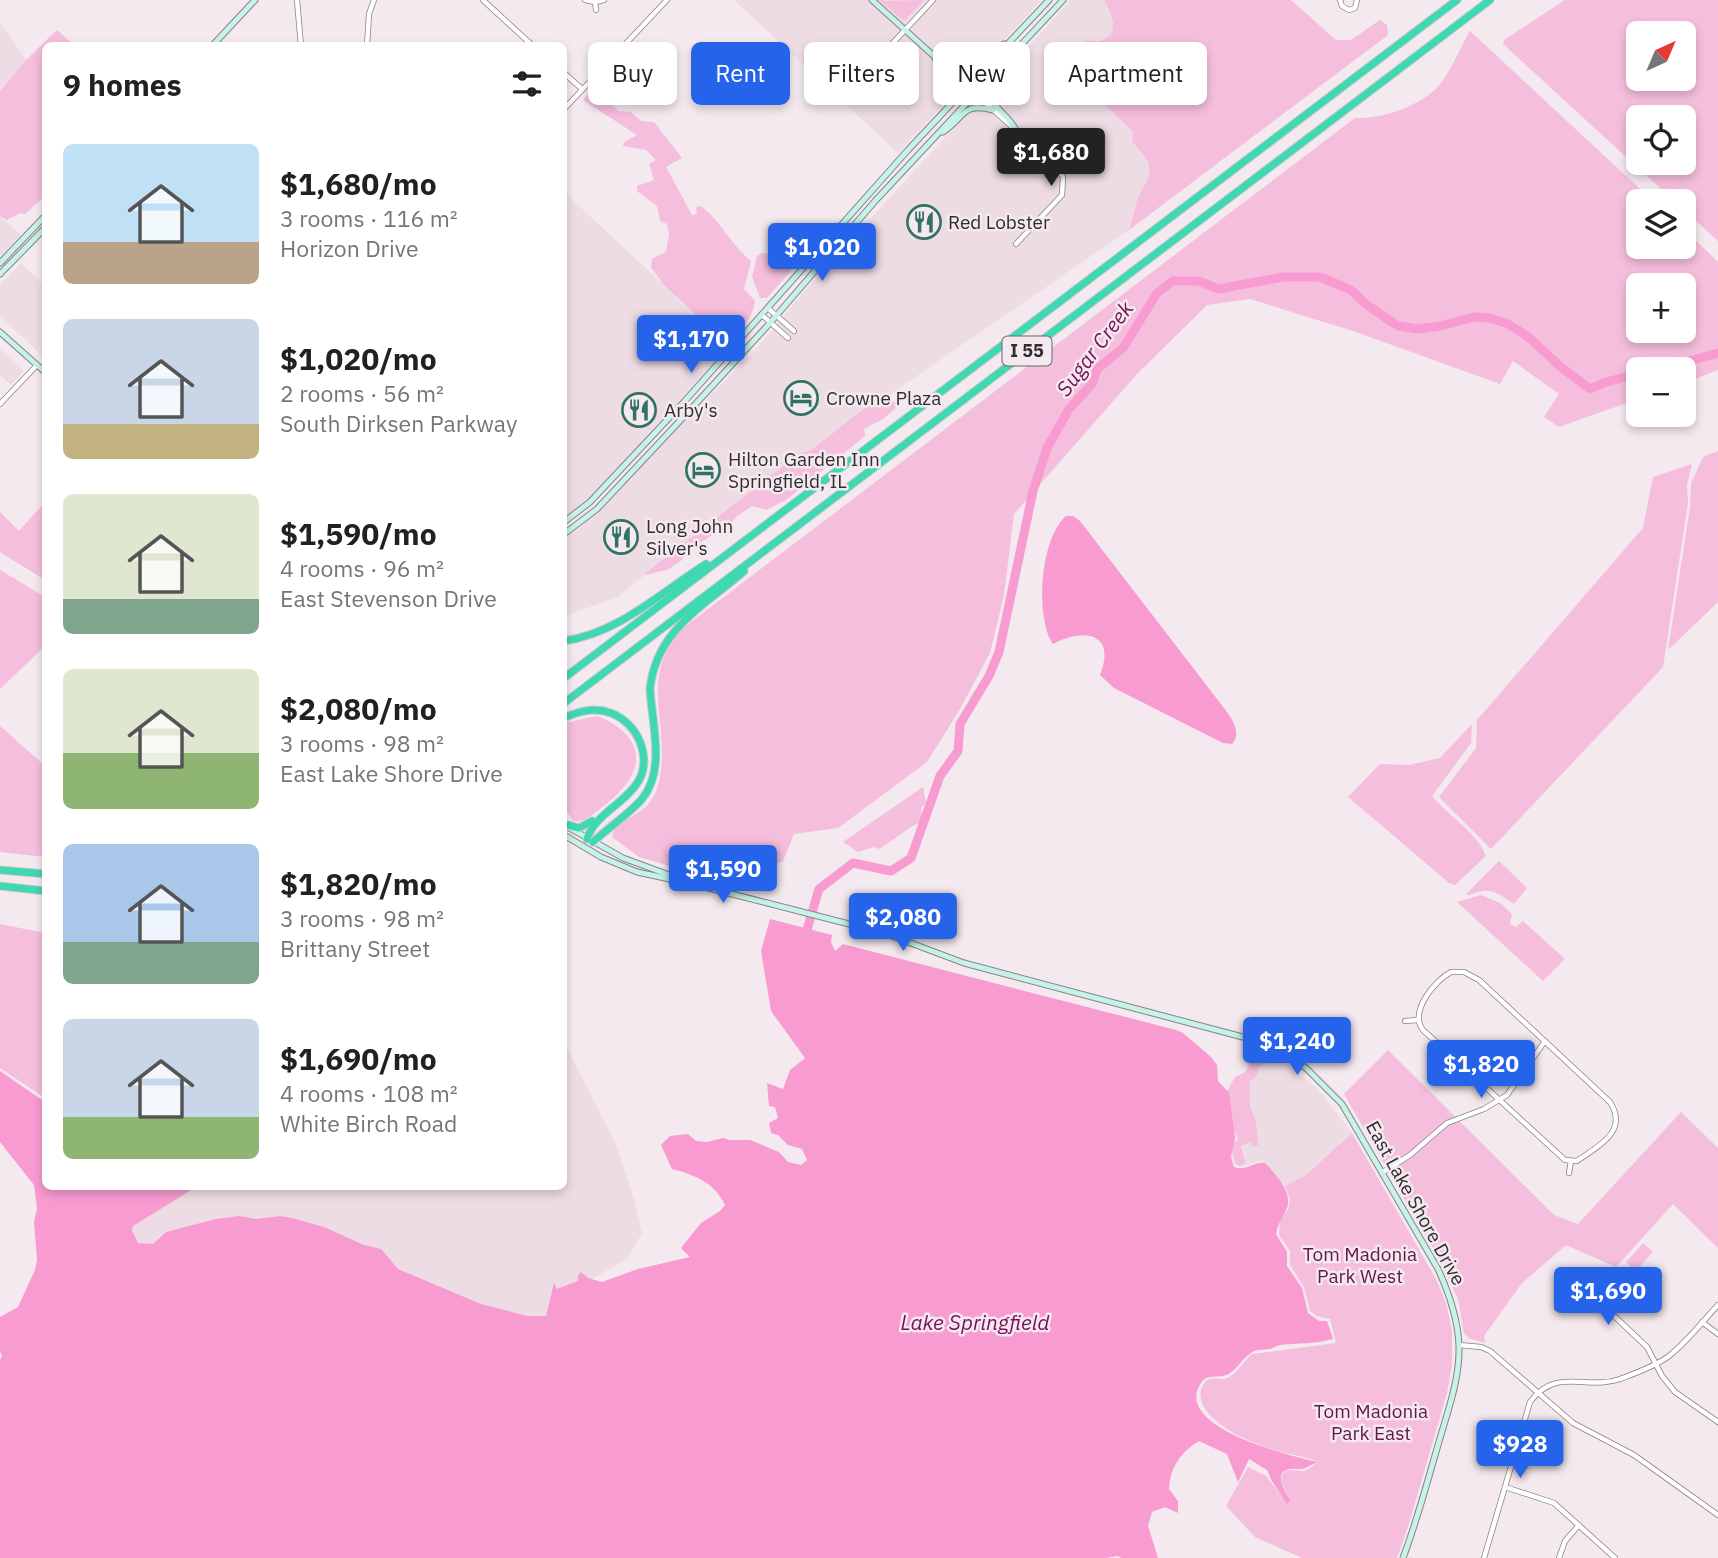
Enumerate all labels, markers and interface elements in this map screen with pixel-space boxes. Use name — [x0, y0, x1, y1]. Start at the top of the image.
north arrow — [1626, 21, 1696, 91]
map controls — [1626, 21, 1696, 427]
chip: Buy — [588, 42, 677, 105]
chip: Rent — [691, 42, 790, 105]
chip: Filters — [804, 42, 919, 105]
chip: New — [933, 42, 1030, 105]
chip: Apartment — [1044, 42, 1207, 105]
text: 9 homes — [63, 65, 182, 104]
icon: filters — [508, 65, 546, 103]
button: locate — [1626, 105, 1696, 175]
pin: $1,680 — [994, 128, 1108, 188]
text: $1,680 — [1013, 136, 1089, 166]
text: $1,680/mo — [280, 164, 437, 203]
icon: home — [119, 172, 203, 256]
button: layers — [1626, 189, 1696, 259]
text: 3 rooms · 116 m² — [280, 203, 458, 233]
restaurant icon: Red Lobster — [905, 203, 943, 241]
place label: Red Lobster — [948, 210, 1050, 234]
pin: $1,020 — [765, 224, 879, 283]
text: $1,020 — [784, 231, 860, 261]
text: Horizon Drive — [280, 233, 419, 263]
button: + — [1626, 273, 1696, 343]
water label: Sugar Creek — [1049, 294, 1140, 402]
pin: $1,170 — [634, 316, 748, 375]
text: $1,170 — [653, 323, 729, 353]
road number: I 55 — [1002, 337, 1052, 366]
text: $1,020/mo — [280, 339, 437, 378]
icon: home — [119, 347, 203, 431]
button: − — [1626, 357, 1696, 427]
text: 2 rooms · 56 m² — [280, 378, 444, 408]
hotel icon: Crowne Plaza — [782, 379, 820, 417]
place label: Crowne Plaza — [826, 386, 941, 410]
restaurant icon: Arby's — [620, 391, 658, 429]
place label: Arby's — [664, 398, 718, 422]
text: South Dirksen Parkway — [280, 408, 517, 438]
place label: Hilton Garden Inn Springfield, IL — [728, 447, 880, 493]
hotel icon: Hilton Garden Inn Springfield, IL — [684, 451, 722, 489]
text: $1,590/mo — [280, 514, 437, 553]
place label: Long John Silver's — [646, 514, 733, 560]
restaurant icon: Long John Silver's — [602, 518, 640, 556]
icon: home — [119, 522, 203, 606]
text: 4 rooms · 96 m² — [280, 553, 444, 583]
text: East Stevenson Drive — [280, 583, 497, 613]
text: $2,080/mo — [280, 689, 437, 728]
icon: home — [119, 697, 203, 781]
text: 3 rooms · 98 m² — [280, 728, 444, 758]
text: East Lake Shore Drive — [280, 758, 503, 788]
pin: $1,590 — [666, 846, 780, 905]
text: $1,590 — [685, 853, 761, 883]
text: $1,820/mo — [280, 864, 437, 903]
icon: home — [119, 872, 203, 956]
pin: $2,080 — [846, 894, 960, 953]
text: $2,080 — [865, 901, 941, 931]
text: 3 rooms · 98 m² — [280, 903, 444, 933]
text: Brittany Street — [280, 933, 430, 963]
pin: $1,240 — [1240, 1018, 1354, 1077]
text: $1,240 — [1259, 1025, 1335, 1055]
text: $1,690/mo — [280, 1039, 437, 1078]
pin: $1,820 — [1424, 1040, 1538, 1100]
icon: home — [119, 1047, 203, 1131]
text: $1,820 — [1443, 1048, 1519, 1078]
text: 4 rooms · 108 m² — [280, 1078, 458, 1108]
text: White Birch Road — [280, 1108, 457, 1138]
street label: East Lake Shore Drive — [1361, 1117, 1471, 1289]
park label: Tom Madonia Park West — [1303, 1242, 1417, 1288]
pin: $1,690 — [1551, 1268, 1665, 1327]
text: $1,690 — [1570, 1275, 1646, 1305]
water label: Lake Springfield — [901, 1308, 1050, 1336]
park label: Tom Madonia Park East — [1314, 1399, 1428, 1445]
pin: $928 — [1479, 1420, 1561, 1480]
text: $928 — [1492, 1428, 1548, 1458]

